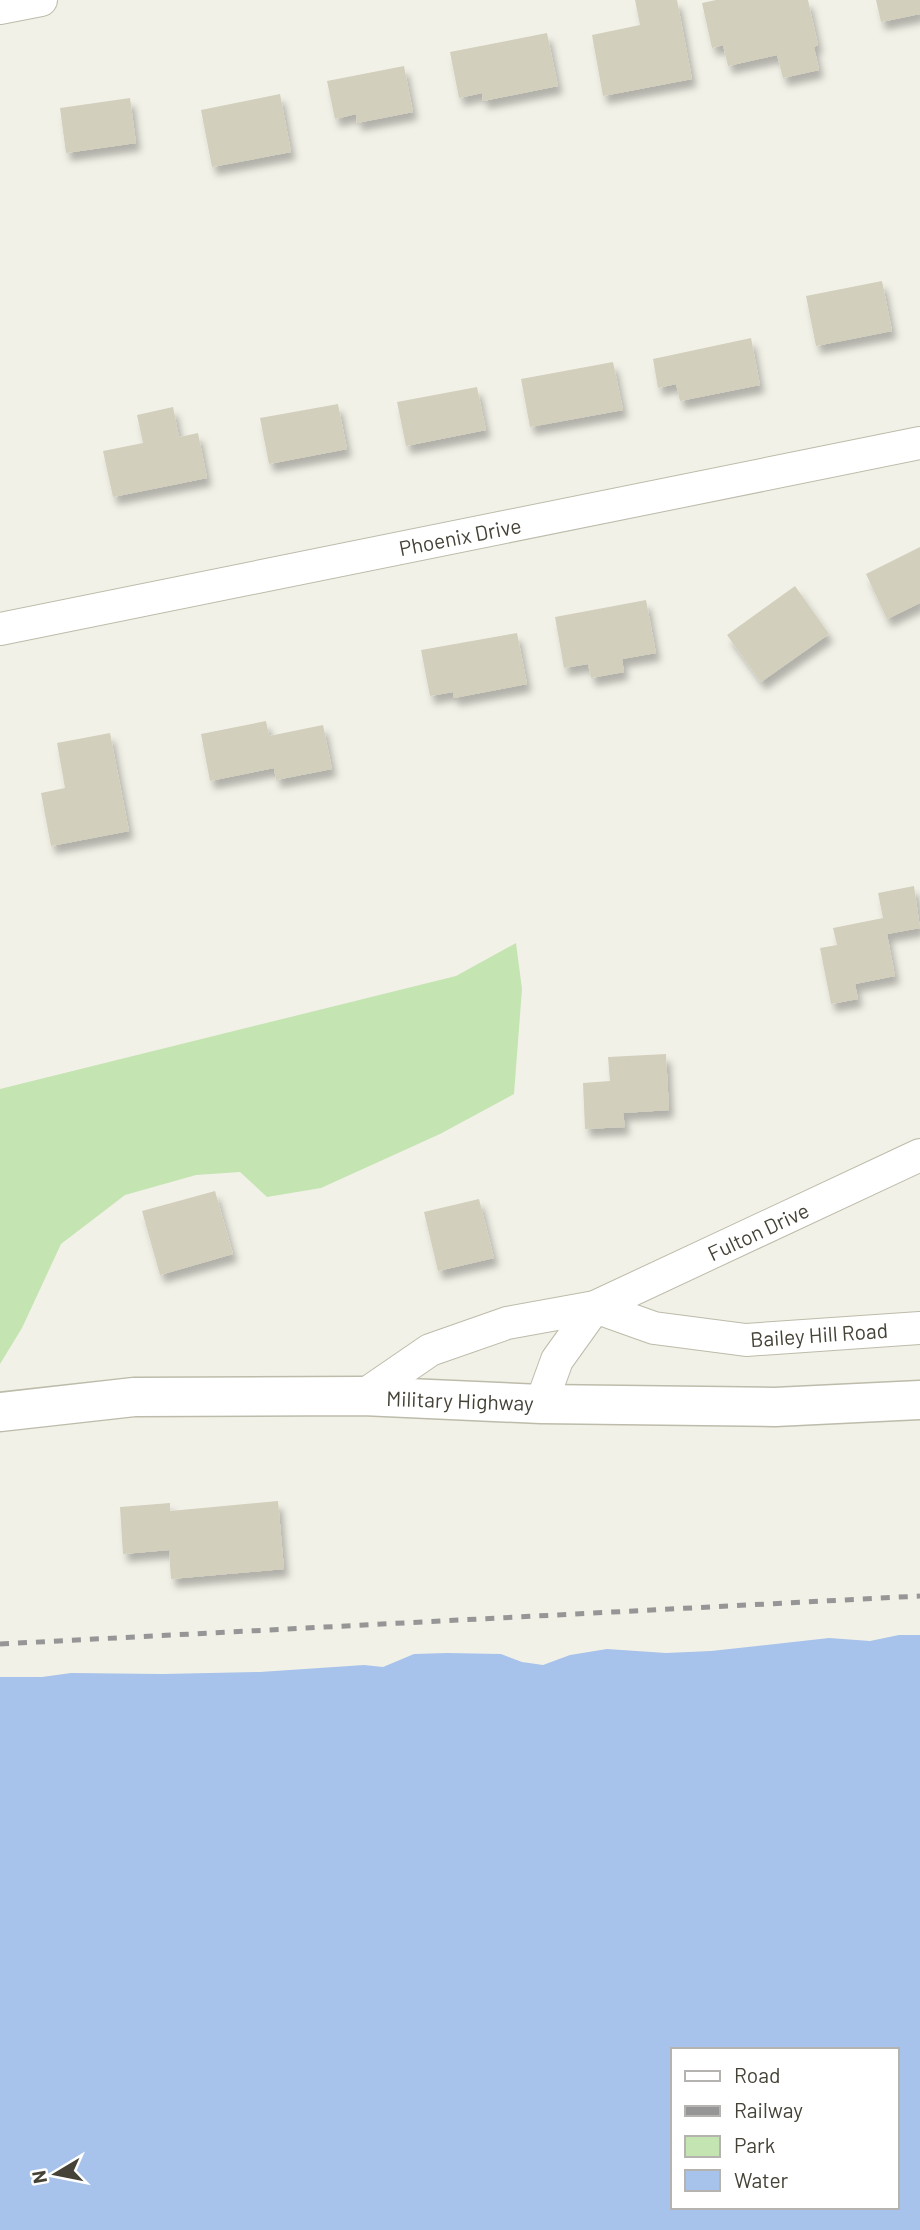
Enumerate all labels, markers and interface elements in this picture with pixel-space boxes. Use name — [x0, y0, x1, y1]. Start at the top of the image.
street label: Phoenix Drive — [397, 512, 523, 560]
street label: Fulton Drive — [703, 1197, 813, 1265]
street label: Bailey Hill Road — [749, 1317, 889, 1351]
street label: Military Highway — [386, 1385, 535, 1415]
legend — [671, 2048, 899, 2209]
text: Road — [734, 2062, 780, 2087]
text: Railway — [734, 2097, 803, 2122]
text: Park — [734, 2132, 775, 2157]
north arrow — [21, 2139, 91, 2209]
text: Water — [734, 2167, 789, 2192]
text: N — [26, 2169, 51, 2185]

